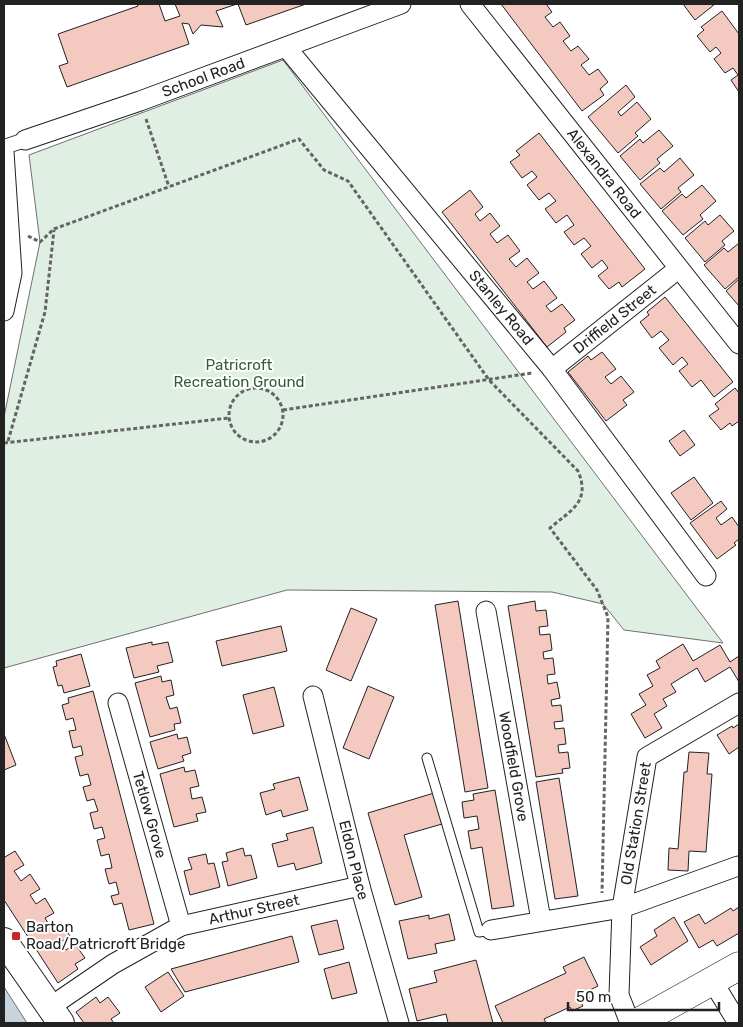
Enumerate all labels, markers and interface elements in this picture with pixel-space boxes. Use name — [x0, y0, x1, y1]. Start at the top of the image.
street label: School Road — [159, 54, 247, 101]
street label: Alexandra Road — [563, 125, 645, 222]
street label: Stanley Road — [465, 267, 537, 349]
street label: Driffield Street — [570, 281, 660, 358]
park label: Patricroft Recreation Ground — [174, 356, 304, 391]
street label: Woodfield Grove — [495, 710, 532, 823]
street label: Old Station Street — [617, 761, 655, 886]
street label: Tetlow Grove — [129, 769, 170, 860]
street label: Eldon Place — [335, 818, 372, 902]
street label: Arthur Street — [207, 891, 301, 929]
place label: Barton Road/Patricroft Bridge — [26, 918, 185, 953]
marker: Barton Road/Patricroft Bridge — [10, 930, 22, 942]
scale bar — [568, 980, 719, 1012]
text: 50 m — [576, 988, 611, 1006]

